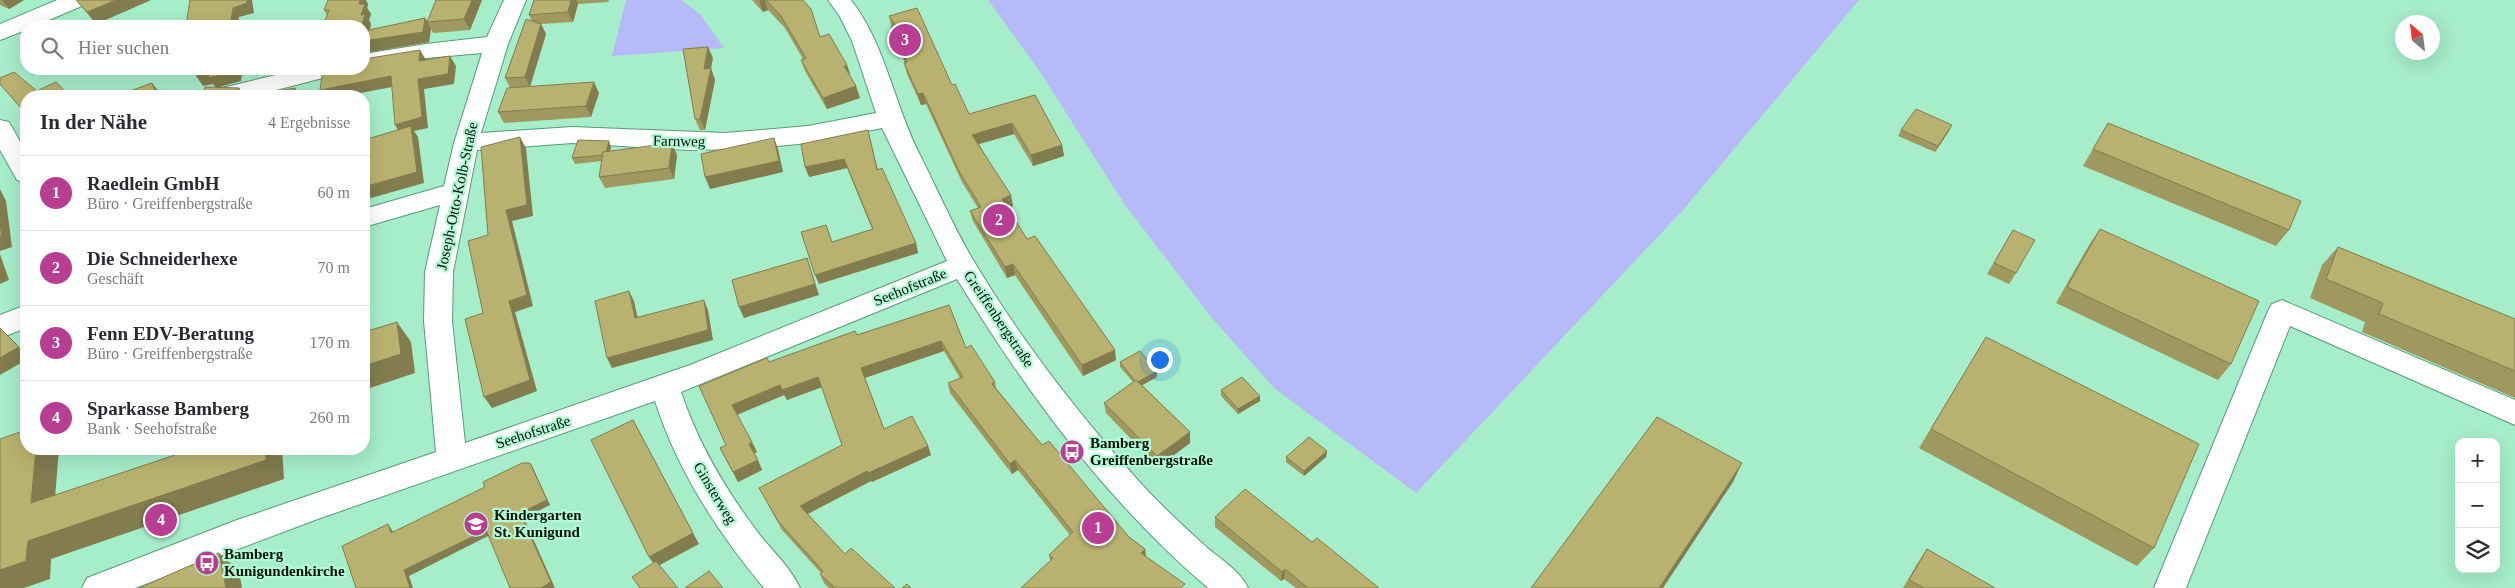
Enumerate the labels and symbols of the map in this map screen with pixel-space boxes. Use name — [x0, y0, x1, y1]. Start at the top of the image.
north arrow — [2395, 15, 2440, 60]
pin: 3 — [889, 21, 921, 59]
street label: Joseph-Otto-Kolb-Straße — [433, 120, 481, 271]
street label: Farnweg — [653, 133, 706, 149]
pin: 2 — [983, 201, 1015, 239]
street label: Seehofstraße — [871, 265, 949, 309]
street label: Greiffenbergstraße — [961, 268, 1037, 370]
your location — [1147, 347, 1173, 373]
street label: Seehofstraße — [494, 412, 573, 452]
place label: Bamberg Greiffenbergstraße — [1090, 435, 1213, 468]
bus stop icon: Bamberg Greiffenbergstraße — [1059, 439, 1085, 465]
street label: Ginsterweg — [690, 459, 740, 527]
pin: 4 — [145, 501, 177, 539]
place label: Kindergarten St. Kunigund — [494, 507, 582, 540]
pin: 1 — [1082, 509, 1114, 547]
school or university icon: Kindergarten St. Kunigund — [463, 511, 489, 537]
place label: Bamberg Kunigundenkirche — [224, 546, 345, 579]
bus stop icon: Bamberg Kunigundenkirche — [194, 550, 220, 576]

